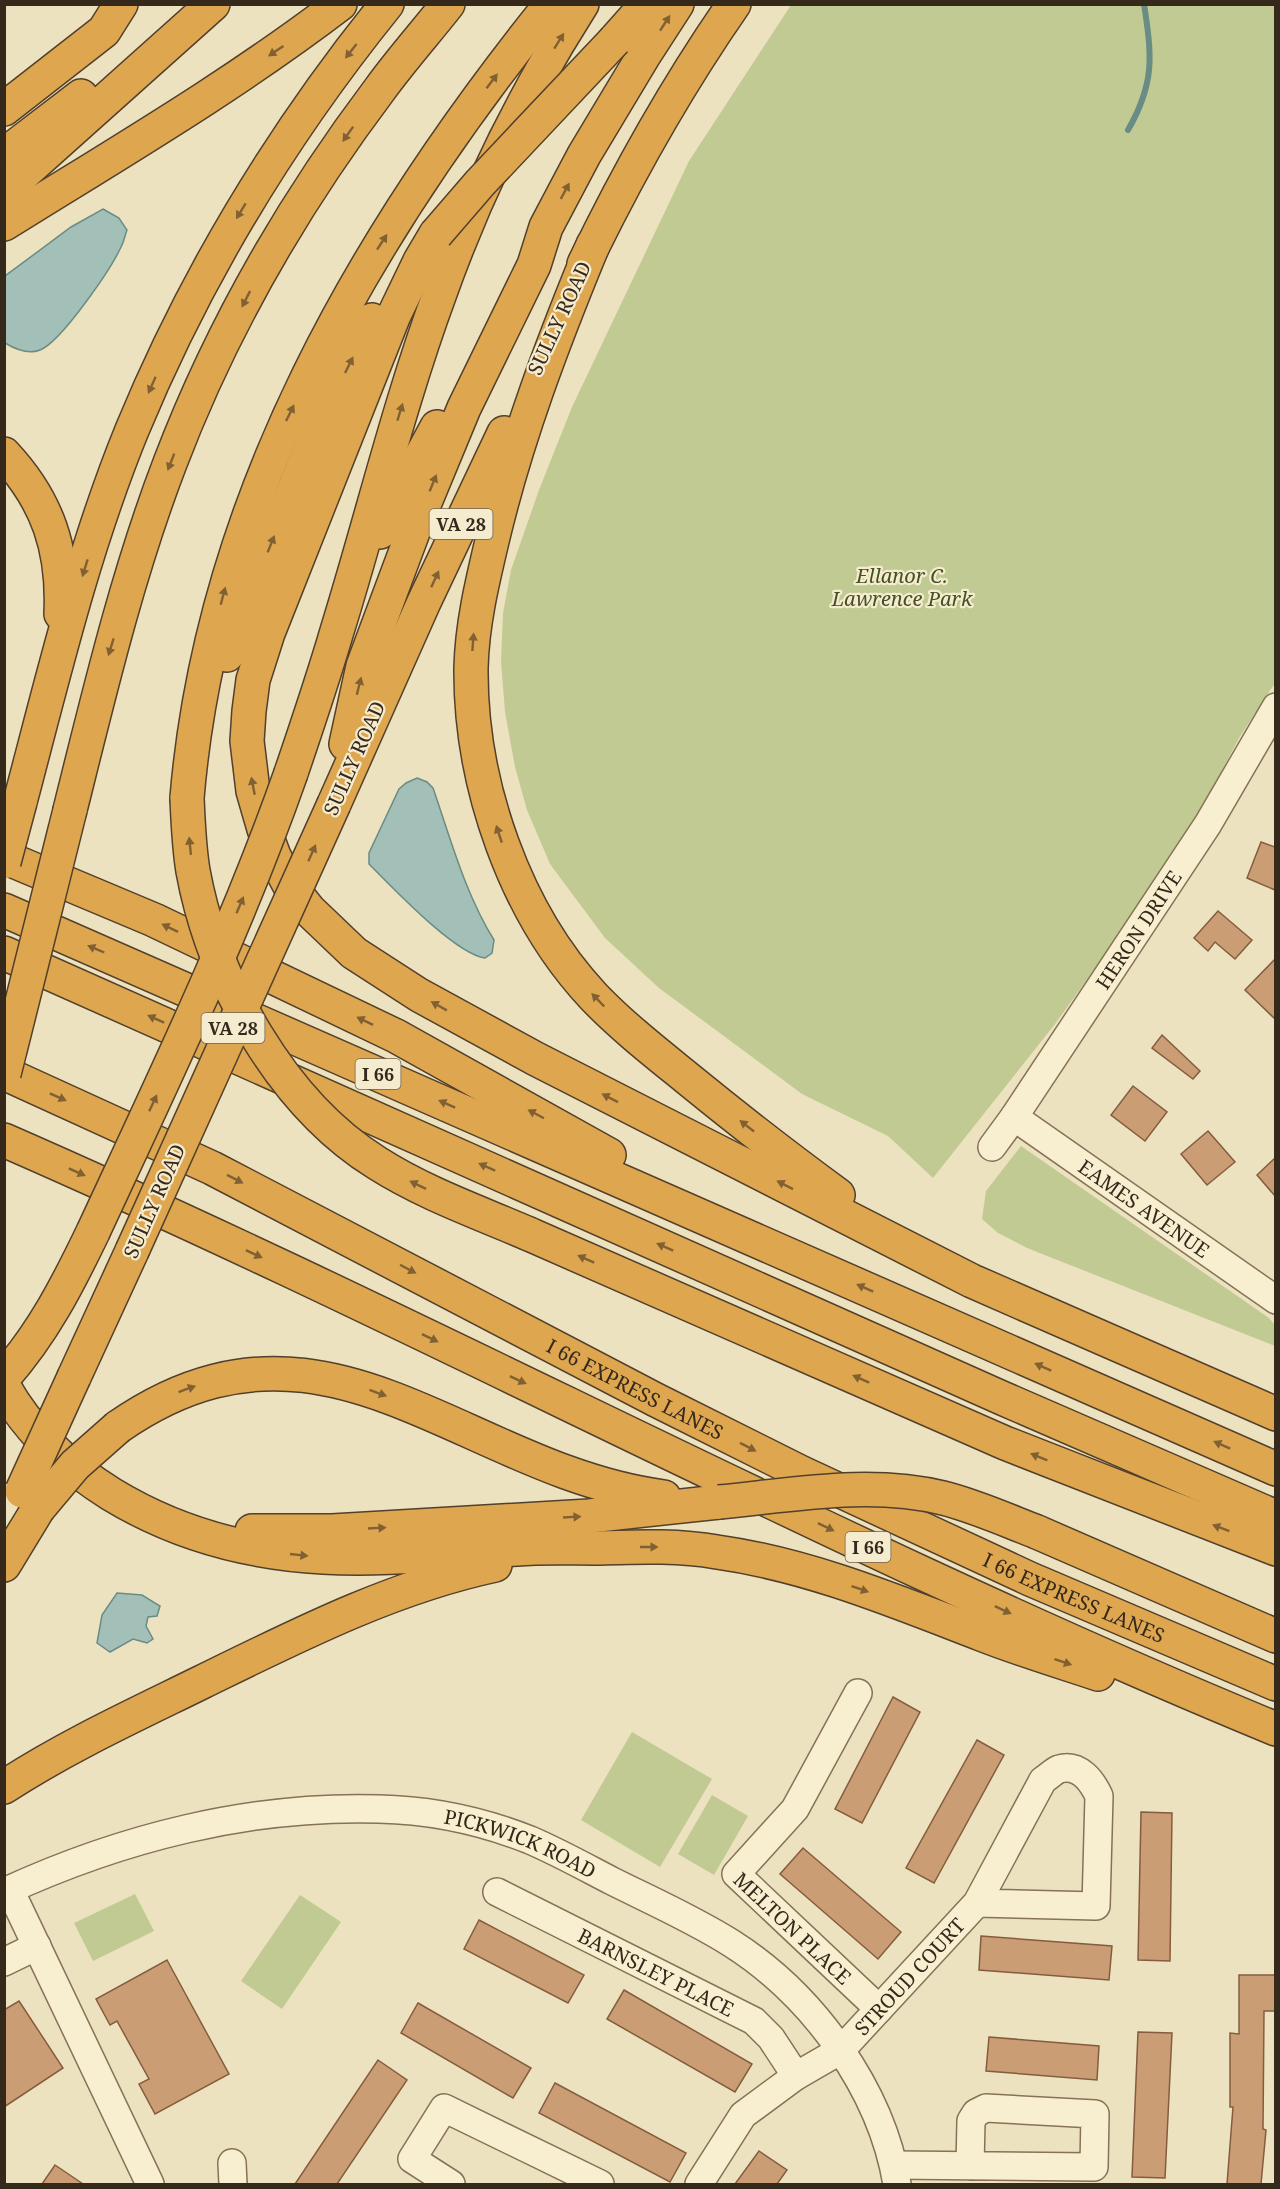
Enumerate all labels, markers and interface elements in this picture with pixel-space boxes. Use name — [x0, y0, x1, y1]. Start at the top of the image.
one-way arrow — [659, 15, 670, 32]
one-way arrow — [553, 33, 564, 49]
one-way arrow — [345, 42, 357, 58]
one-way arrow — [268, 45, 284, 57]
one-way arrow — [486, 73, 498, 89]
one-way arrow — [342, 125, 354, 141]
one-way arrow — [560, 182, 570, 199]
one-way arrow — [236, 203, 246, 220]
one-way arrow — [377, 234, 388, 250]
street label: SULLY ROAD — [521, 257, 597, 379]
one-way arrow — [241, 290, 251, 308]
one-way arrow — [344, 356, 353, 373]
one-way arrow — [147, 376, 157, 394]
one-way arrow — [396, 403, 405, 421]
one-way arrow — [286, 405, 295, 422]
one-way arrow — [166, 453, 175, 471]
one-way arrow — [429, 474, 438, 492]
road number: VA 28 — [430, 509, 492, 539]
one-way arrow — [266, 534, 276, 552]
one-way arrow — [80, 559, 89, 577]
park label: Ellanor C. Lawrence Park — [831, 562, 973, 612]
one-way arrow — [431, 570, 440, 587]
one-way arrow — [219, 587, 228, 605]
one-way arrow — [469, 633, 478, 652]
one-way arrow — [106, 639, 115, 657]
one-way arrow — [354, 676, 364, 695]
street label: SULLY ROAD — [317, 697, 391, 819]
one-way arrow — [248, 776, 257, 795]
one-way arrow — [494, 825, 504, 843]
one-way arrow — [185, 836, 195, 855]
one-way arrow — [307, 843, 317, 861]
street label: HERON DRIVE — [1089, 865, 1187, 994]
one-way arrow — [236, 897, 245, 914]
one-way arrow — [161, 923, 178, 933]
one-way arrow — [86, 944, 104, 954]
one-way arrow — [591, 993, 605, 1008]
one-way arrow — [430, 1001, 447, 1011]
road number: VA 28 — [202, 1013, 264, 1043]
one-way arrow — [146, 1014, 164, 1024]
one-way arrow — [356, 1017, 373, 1026]
road number: I 66 — [356, 1059, 400, 1089]
one-way arrow — [49, 1092, 67, 1102]
one-way arrow — [148, 1093, 158, 1111]
one-way arrow — [602, 1093, 619, 1103]
one-way arrow — [438, 1099, 456, 1109]
one-way arrow — [527, 1109, 544, 1119]
one-way arrow — [739, 1120, 755, 1132]
street label: SULLY ROAD — [117, 1140, 191, 1262]
street label: EAMES AVENUE — [1073, 1153, 1215, 1263]
one-way arrow — [478, 1162, 496, 1171]
one-way arrow — [69, 1167, 87, 1177]
one-way arrow — [226, 1175, 243, 1184]
one-way arrow — [776, 1180, 793, 1190]
one-way arrow — [409, 1181, 427, 1191]
one-way arrow — [656, 1241, 674, 1251]
one-way arrow — [246, 1250, 263, 1259]
one-way arrow — [576, 1254, 594, 1264]
one-way arrow — [399, 1264, 416, 1274]
one-way arrow — [856, 1282, 874, 1292]
street label: I 66 EXPRESS LANES — [542, 1332, 728, 1445]
one-way arrow — [422, 1334, 439, 1343]
one-way arrow — [1035, 1362, 1052, 1371]
one-way arrow — [509, 1375, 526, 1384]
one-way arrow — [852, 1375, 869, 1384]
one-way arrow — [178, 1384, 196, 1394]
one-way arrow — [369, 1388, 387, 1398]
one-way arrow — [1213, 1440, 1231, 1449]
one-way arrow — [740, 1442, 757, 1452]
one-way arrow — [1030, 1452, 1048, 1462]
one-way arrow — [562, 1512, 581, 1521]
one-way arrow — [818, 1522, 835, 1531]
one-way arrow — [1212, 1523, 1230, 1532]
one-way arrow — [368, 1524, 387, 1533]
road number: I 66 — [846, 1532, 890, 1562]
one-way arrow — [640, 1542, 659, 1552]
street label: I 66 EXPRESS LANES — [979, 1546, 1169, 1649]
one-way arrow — [290, 1550, 309, 1560]
one-way arrow — [851, 1584, 869, 1594]
one-way arrow — [994, 1605, 1012, 1615]
one-way arrow — [1054, 1658, 1072, 1667]
street label: PICKWICK ROAD — [442, 1802, 601, 1884]
street label: MELTON PLACE — [728, 1866, 858, 1990]
street label: STROUD COURT — [848, 1912, 970, 2041]
street label: BARNSLEY PLACE — [573, 1921, 739, 2022]

